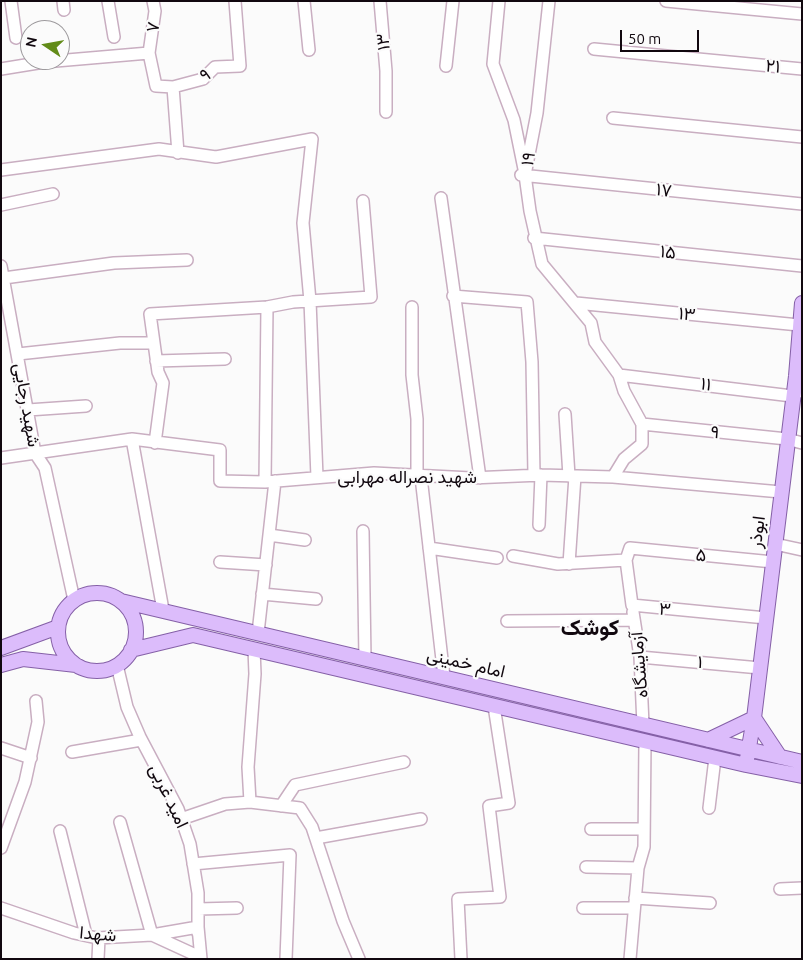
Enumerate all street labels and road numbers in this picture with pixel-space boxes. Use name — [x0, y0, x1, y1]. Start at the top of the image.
street label: ۷ — [142, 20, 164, 34]
street label: ۱۳ — [371, 33, 395, 51]
street label: ۲۱ — [765, 54, 781, 78]
street label: ۹ — [195, 64, 215, 86]
street label: ۱۹ — [516, 150, 540, 168]
street label: ۱۷ — [655, 178, 673, 202]
street label: ۱۵ — [659, 240, 677, 264]
street label: ۱۳ — [677, 302, 697, 326]
street label: شهید رجایی — [9, 361, 45, 449]
street label: ۱۱ — [699, 373, 713, 395]
street label: ۹ — [710, 421, 720, 443]
street label: شهید نصراله مهرابی — [337, 466, 477, 488]
street label: ابوذر — [744, 515, 770, 549]
street label: ۵ — [695, 544, 707, 566]
street label: ۳ — [658, 598, 672, 620]
street label: آزمایشگاه — [625, 631, 653, 699]
street label: امام خمینی — [425, 643, 507, 683]
street label: ۱ — [696, 651, 704, 673]
street label: امید غربی — [145, 760, 193, 832]
street label: شهدا — [79, 922, 117, 946]

